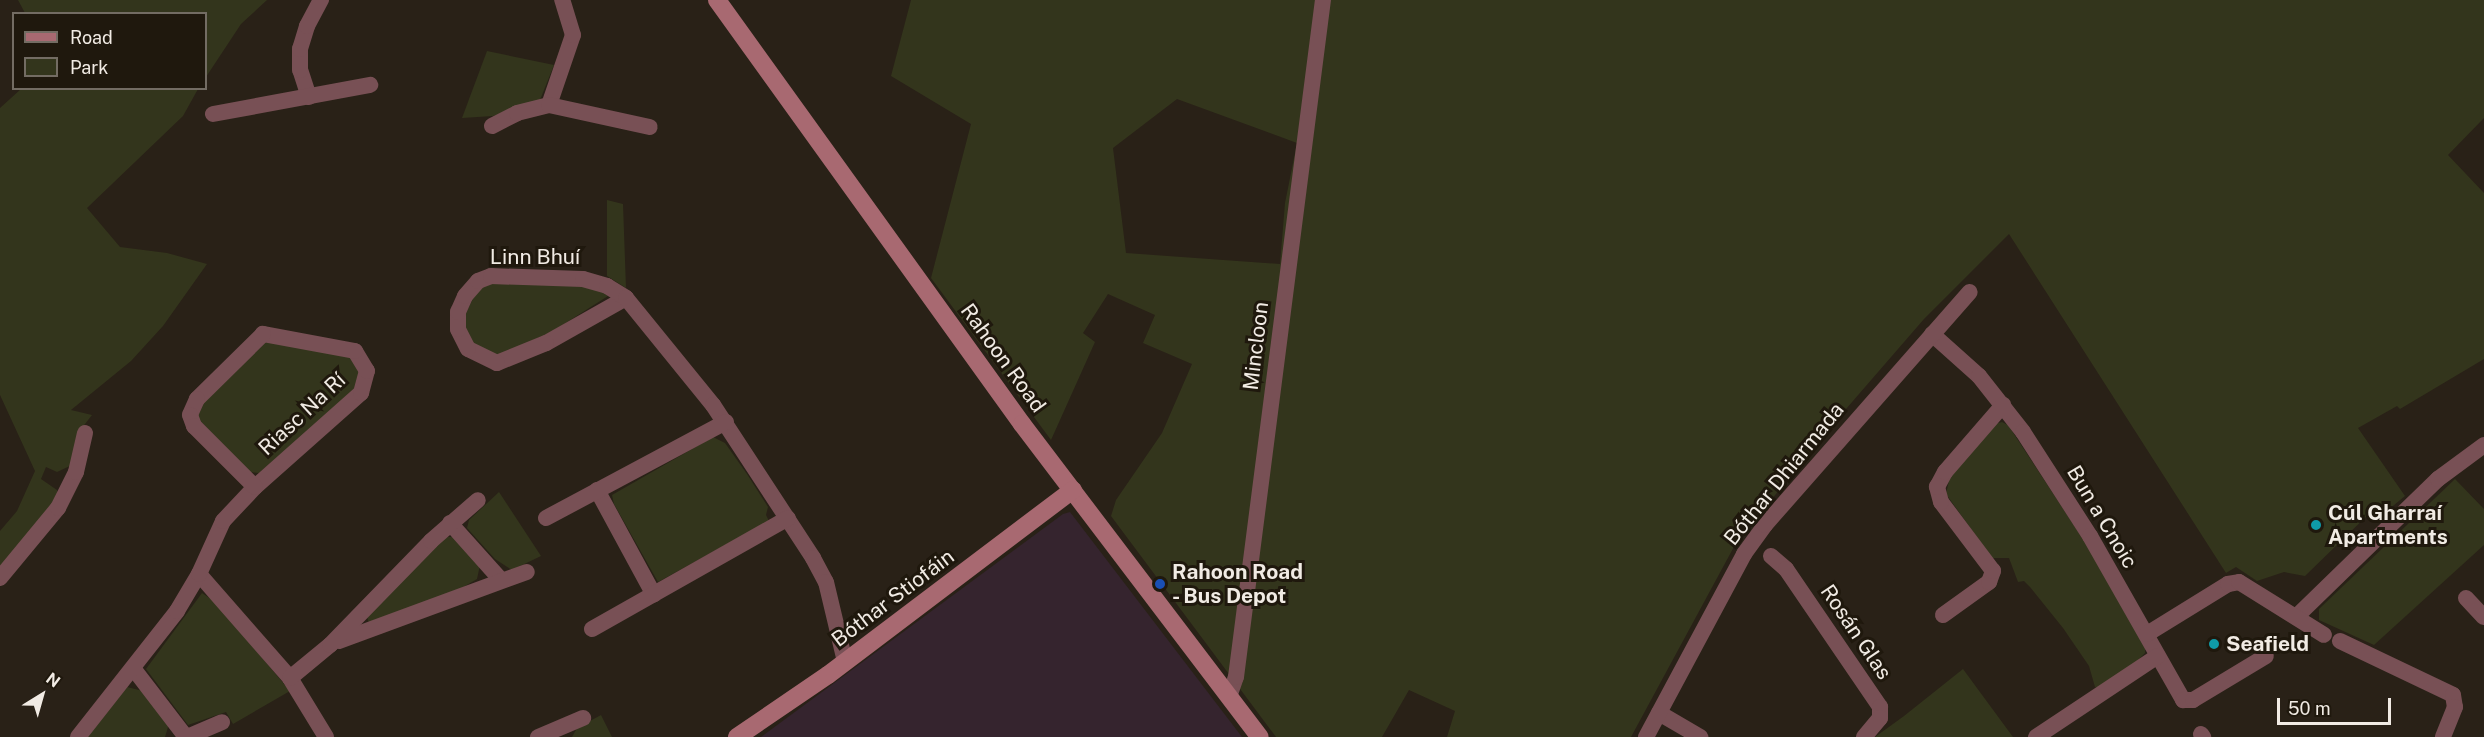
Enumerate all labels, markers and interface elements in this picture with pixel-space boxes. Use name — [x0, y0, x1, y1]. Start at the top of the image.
legend — [12, 12, 207, 90]
text: Road — [70, 27, 113, 48]
text: Park — [70, 57, 108, 78]
street label: Linn Bhuí — [490, 244, 580, 270]
street label: Rahoon Road — [955, 299, 1051, 417]
street label: Mincloon — [1238, 300, 1274, 392]
street label: Riasc Na Rí — [253, 367, 351, 461]
street label: Bóthar Dhiarmada — [1719, 398, 1849, 550]
street label: Bun a Cnoic — [2061, 461, 2143, 573]
place label: Cúl Gharraí Apartments — [2328, 500, 2448, 550]
marker: Cúl Gharraí Apartments — [2309, 518, 2323, 532]
street label: Bóthar Stiofáin — [827, 544, 959, 652]
place label: Rahoon Road - Bus Depot — [1172, 559, 1303, 609]
marker: Rahoon Road - Bus Depot — [1153, 577, 1167, 591]
street label: Rosán Glas — [1815, 580, 1897, 684]
place label: Seafield — [2226, 631, 2309, 657]
marker: Seafield — [2207, 637, 2221, 651]
north arrow — [12, 665, 72, 725]
text: N — [42, 669, 64, 692]
scale bar — [2280, 686, 2394, 724]
text: 50 m — [2288, 698, 2331, 719]

